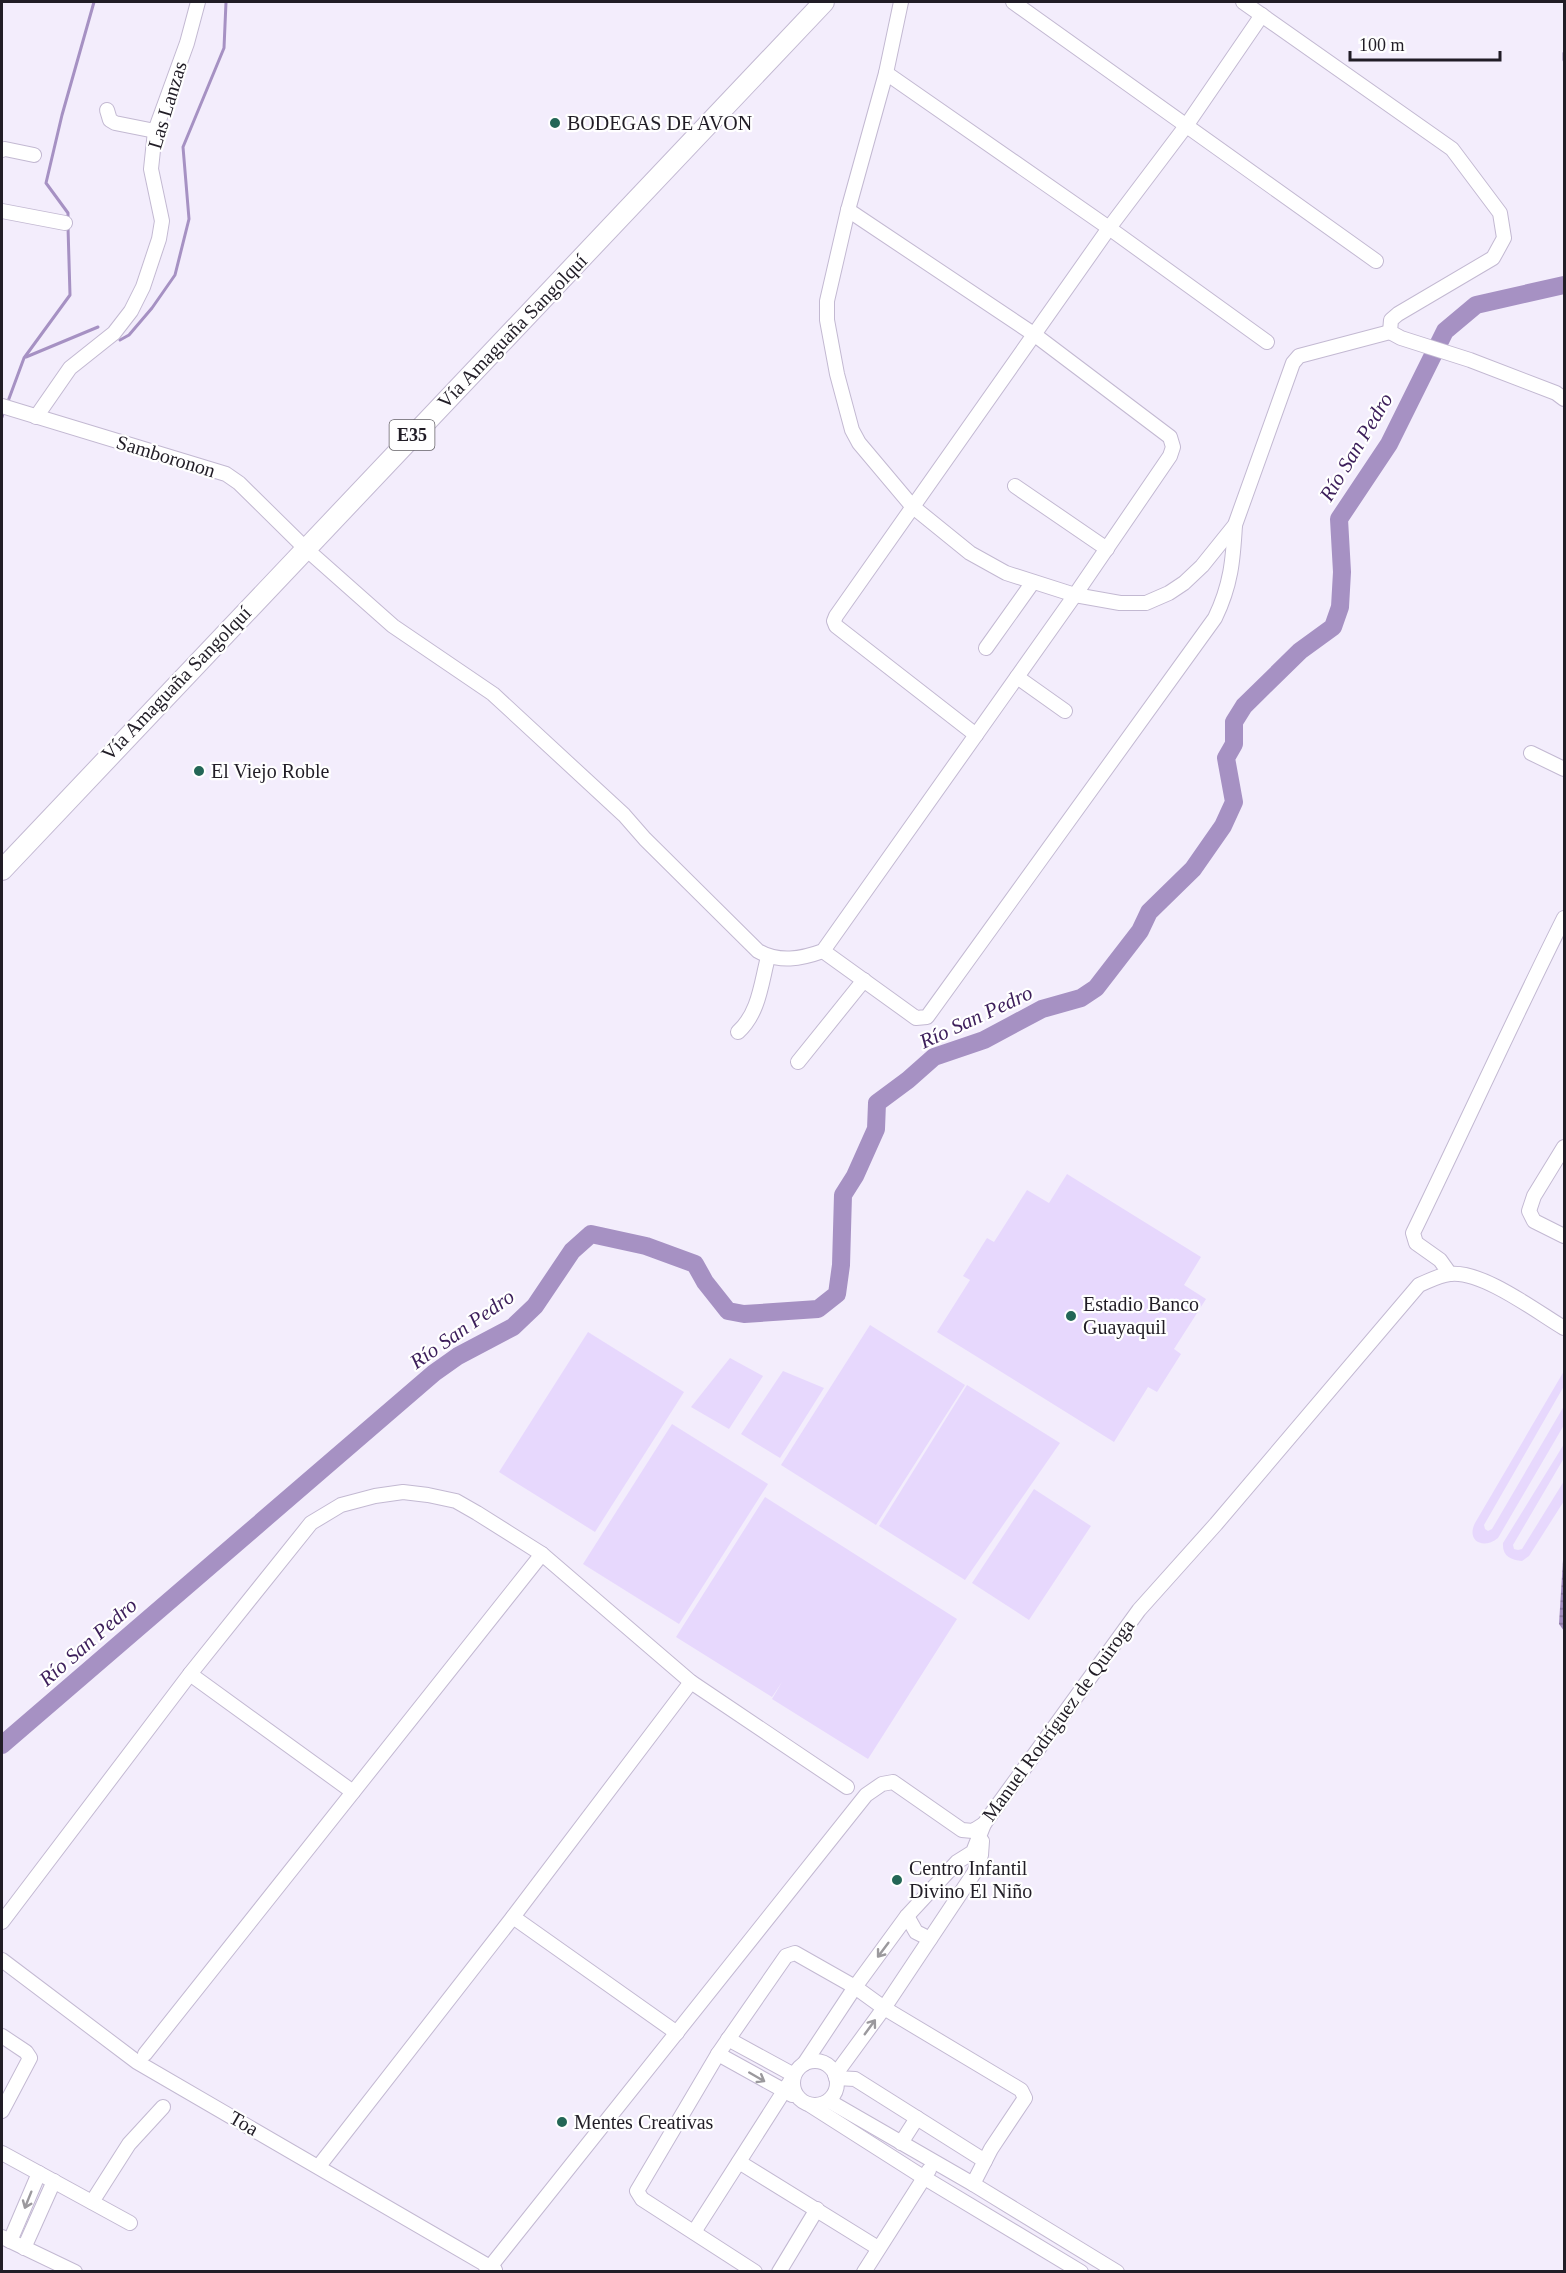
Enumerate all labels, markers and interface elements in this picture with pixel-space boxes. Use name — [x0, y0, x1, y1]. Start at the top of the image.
scale bar — [1350, 24, 1500, 62]
text: 100 m — [1359, 35, 1405, 55]
street label: Las Lanzas — [143, 58, 191, 151]
place label: BODEGAS DE AVON — [567, 112, 752, 134]
marker: BODEGAS DE AVON — [548, 116, 562, 130]
street label: Vía Amaguaña Sangolquí — [433, 249, 592, 413]
water label: Río San Pedro — [1314, 389, 1398, 506]
road number: E35 — [390, 420, 434, 450]
street label: Samboronon — [114, 431, 218, 481]
street label: Vía Amaguaña Sangolquí — [97, 601, 256, 765]
place label: El Viejo Roble — [211, 760, 330, 783]
marker: El Viejo Roble — [192, 764, 206, 778]
water label: Río San Pedro — [915, 980, 1036, 1054]
water label: Río San Pedro — [404, 1284, 519, 1374]
place label: Estadio Banco Guayaquil — [1083, 1293, 1199, 1339]
marker: Estadio Banco Guayaquil — [1064, 1309, 1078, 1323]
water label: Río San Pedro — [33, 1593, 142, 1692]
street label: Manuel Rodríguez de Quiroga — [977, 1615, 1139, 1826]
place label: Centro Infantil Divino El Niño — [909, 1857, 1032, 1902]
marker: Centro Infantil Divino El Niño — [890, 1873, 904, 1887]
one-way arrow — [876, 1941, 889, 1957]
one-way arrow — [863, 2020, 876, 2036]
one-way arrow — [748, 2071, 765, 2083]
street label: Toa — [226, 2106, 262, 2140]
place label: Mentes Creativas — [574, 2111, 714, 2133]
marker: Mentes Creativas — [555, 2115, 569, 2129]
one-way arrow — [22, 2191, 33, 2209]

